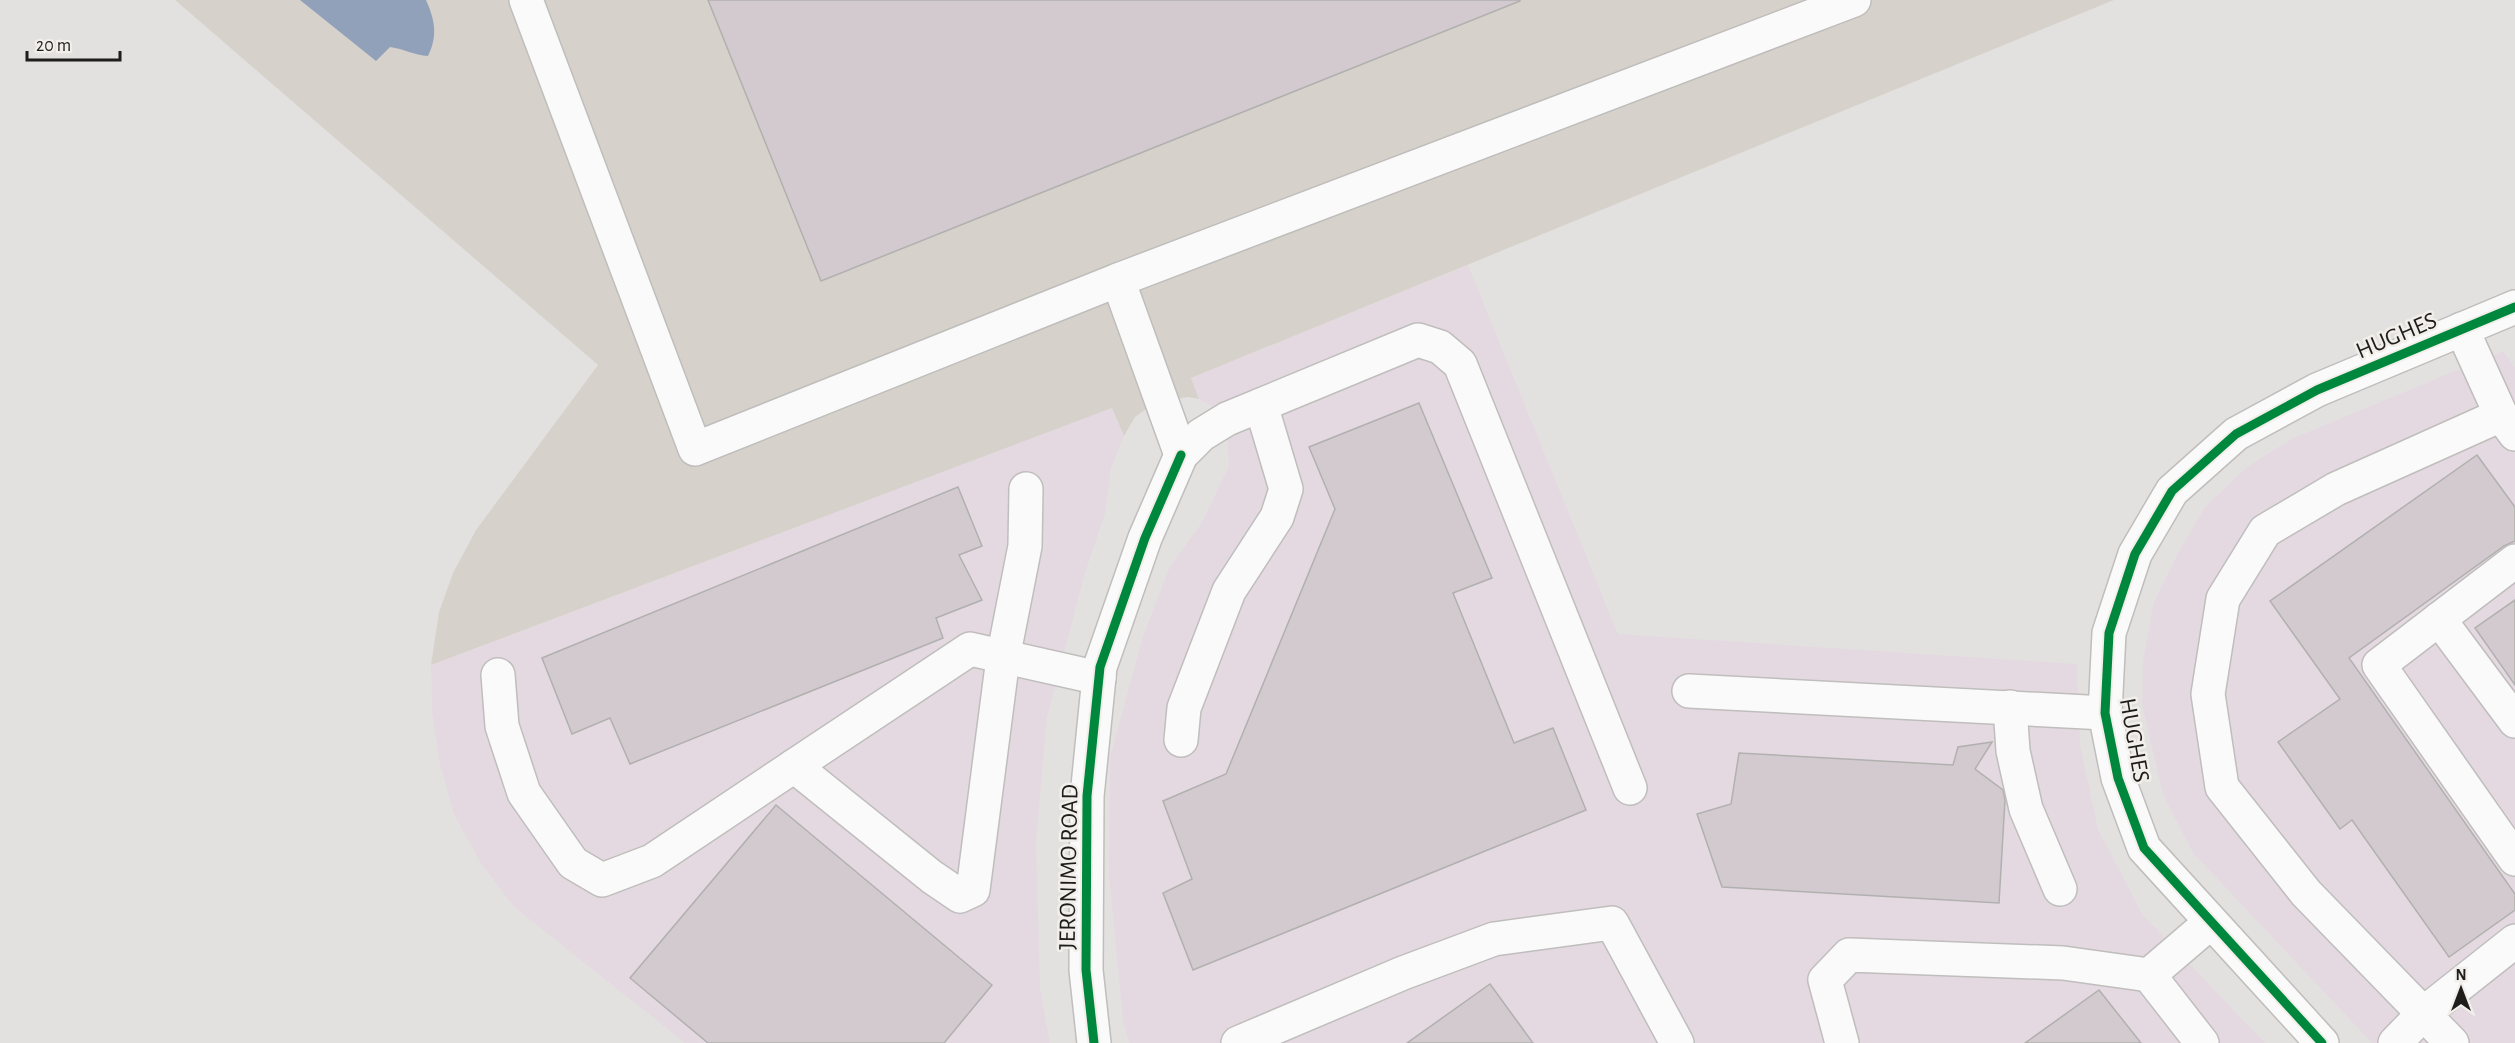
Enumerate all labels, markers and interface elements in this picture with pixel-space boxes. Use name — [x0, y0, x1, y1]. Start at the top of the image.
scale bar — [27, 24, 120, 62]
text: 20 m — [36, 37, 71, 55]
street label: HUGHES — [2353, 308, 2440, 364]
street label: HUGHES — [2115, 696, 2153, 784]
street label: JERONIMO ROAD — [1056, 784, 1082, 950]
north arrow — [2431, 959, 2491, 1019]
text: N — [2455, 967, 2467, 983]

